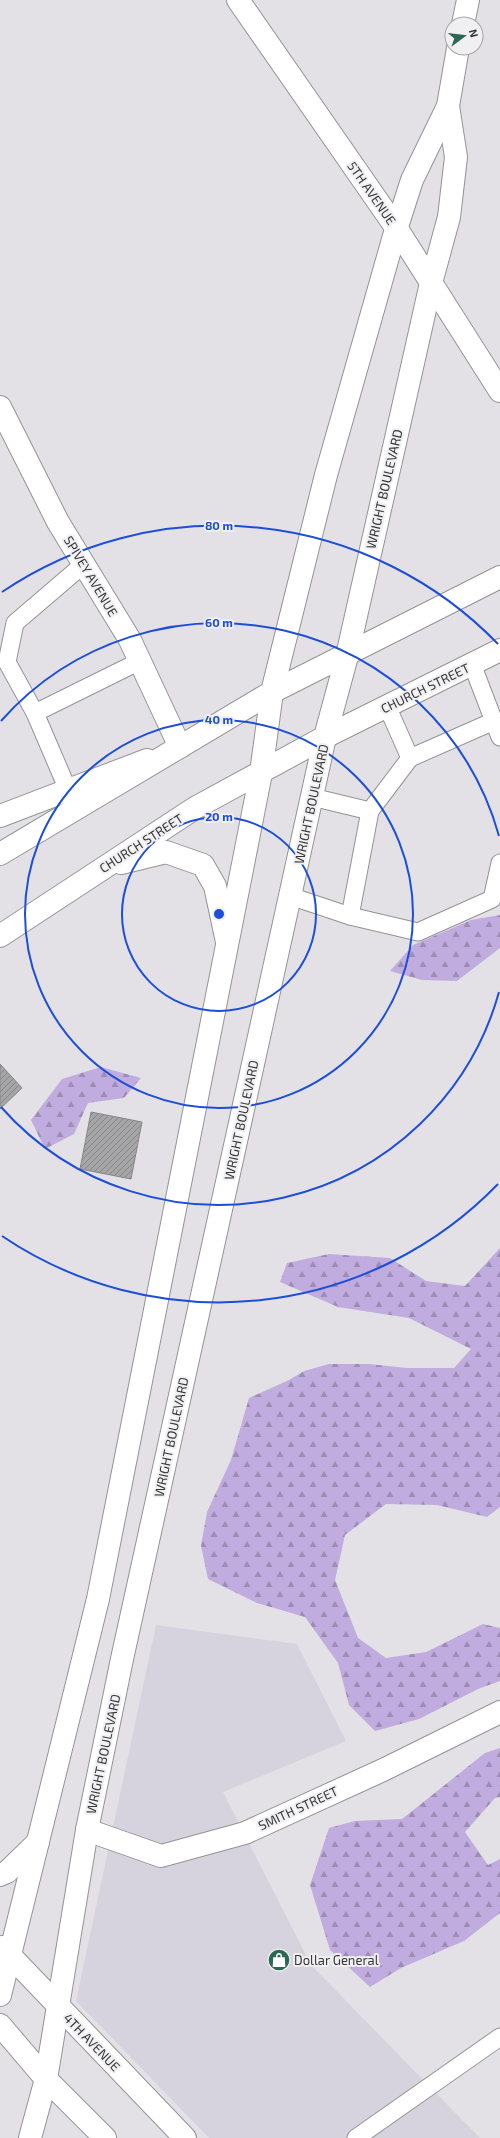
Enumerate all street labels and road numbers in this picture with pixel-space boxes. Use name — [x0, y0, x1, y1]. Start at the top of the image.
street label: 5TH AVENUE — [344, 158, 400, 228]
street label: WRIGHT BOULEVARD — [362, 428, 406, 550]
street label: SPIVEY AVENUE — [61, 533, 121, 619]
street label: CHURCH STREET — [378, 659, 472, 716]
street label: WRIGHT BOULEVARD — [290, 742, 332, 866]
street label: CHURCH STREET — [96, 810, 186, 876]
street label: WRIGHT BOULEVARD — [220, 1058, 262, 1182]
street label: WRIGHT BOULEVARD — [150, 1375, 192, 1499]
street label: WRIGHT BOULEVARD — [82, 1692, 124, 1816]
street label: SMITH STREET — [256, 1782, 341, 1833]
street label: 4TH AVENUE — [60, 2010, 124, 2074]

